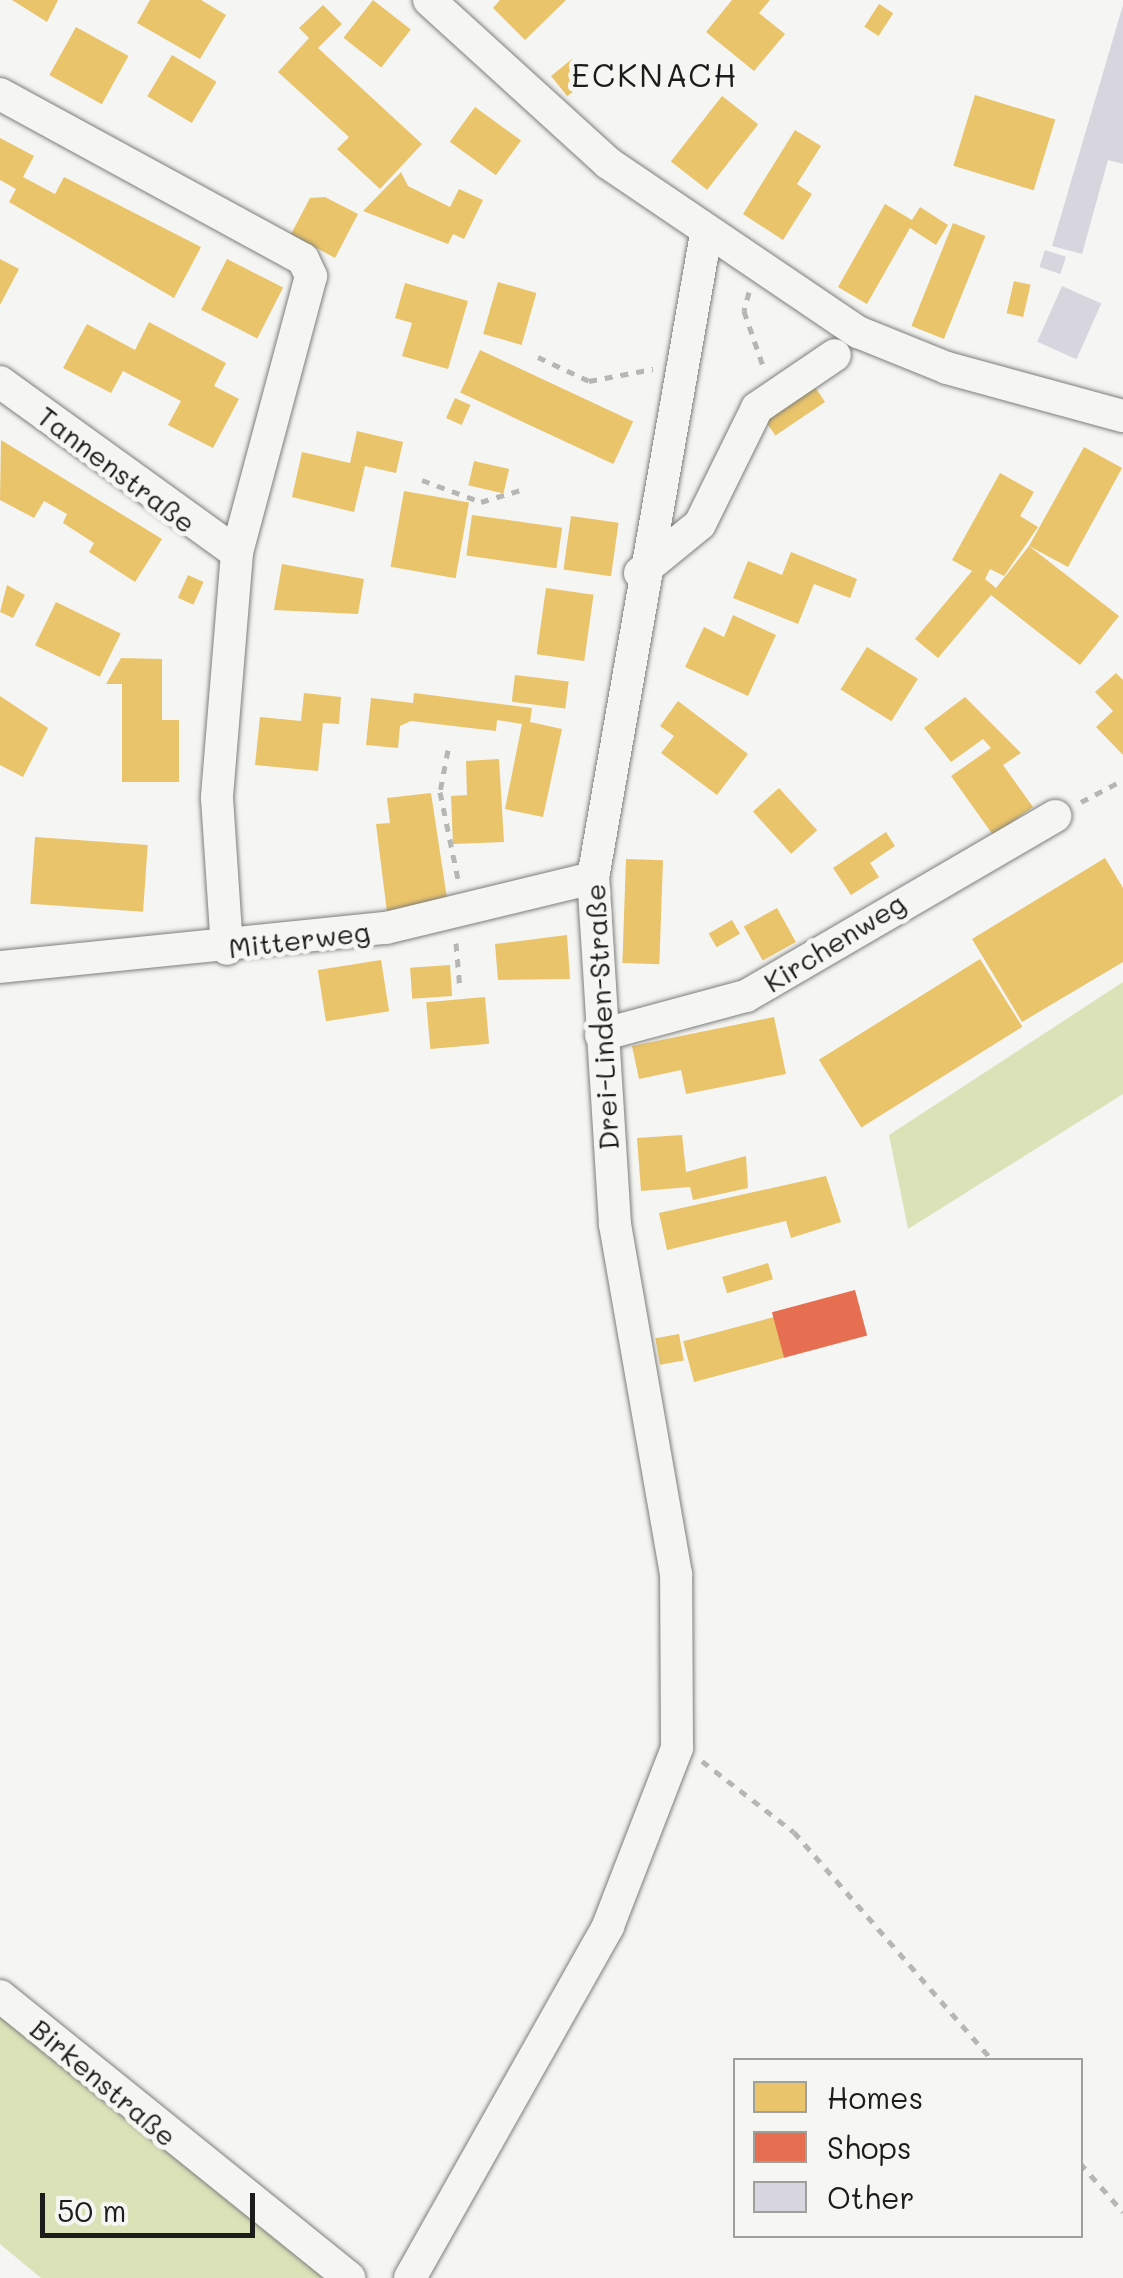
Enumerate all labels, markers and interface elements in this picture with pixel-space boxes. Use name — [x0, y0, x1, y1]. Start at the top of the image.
district label: ECKNACH — [571, 55, 739, 93]
street label: Tannenstraße — [31, 399, 203, 539]
street label: Drei-Linden-Straße — [577, 883, 625, 1151]
street label: Kirchenweg — [757, 885, 911, 999]
street label: Mitterweg — [226, 914, 372, 964]
street label: Birkenstraße — [24, 2011, 184, 2153]
legend — [733, 2058, 1083, 2238]
text: Homes — [827, 2077, 923, 2117]
text: Shops — [827, 2127, 912, 2167]
scale bar — [45, 2173, 260, 2235]
text: Other — [827, 2177, 915, 2217]
text: 50 m — [57, 2190, 127, 2230]

